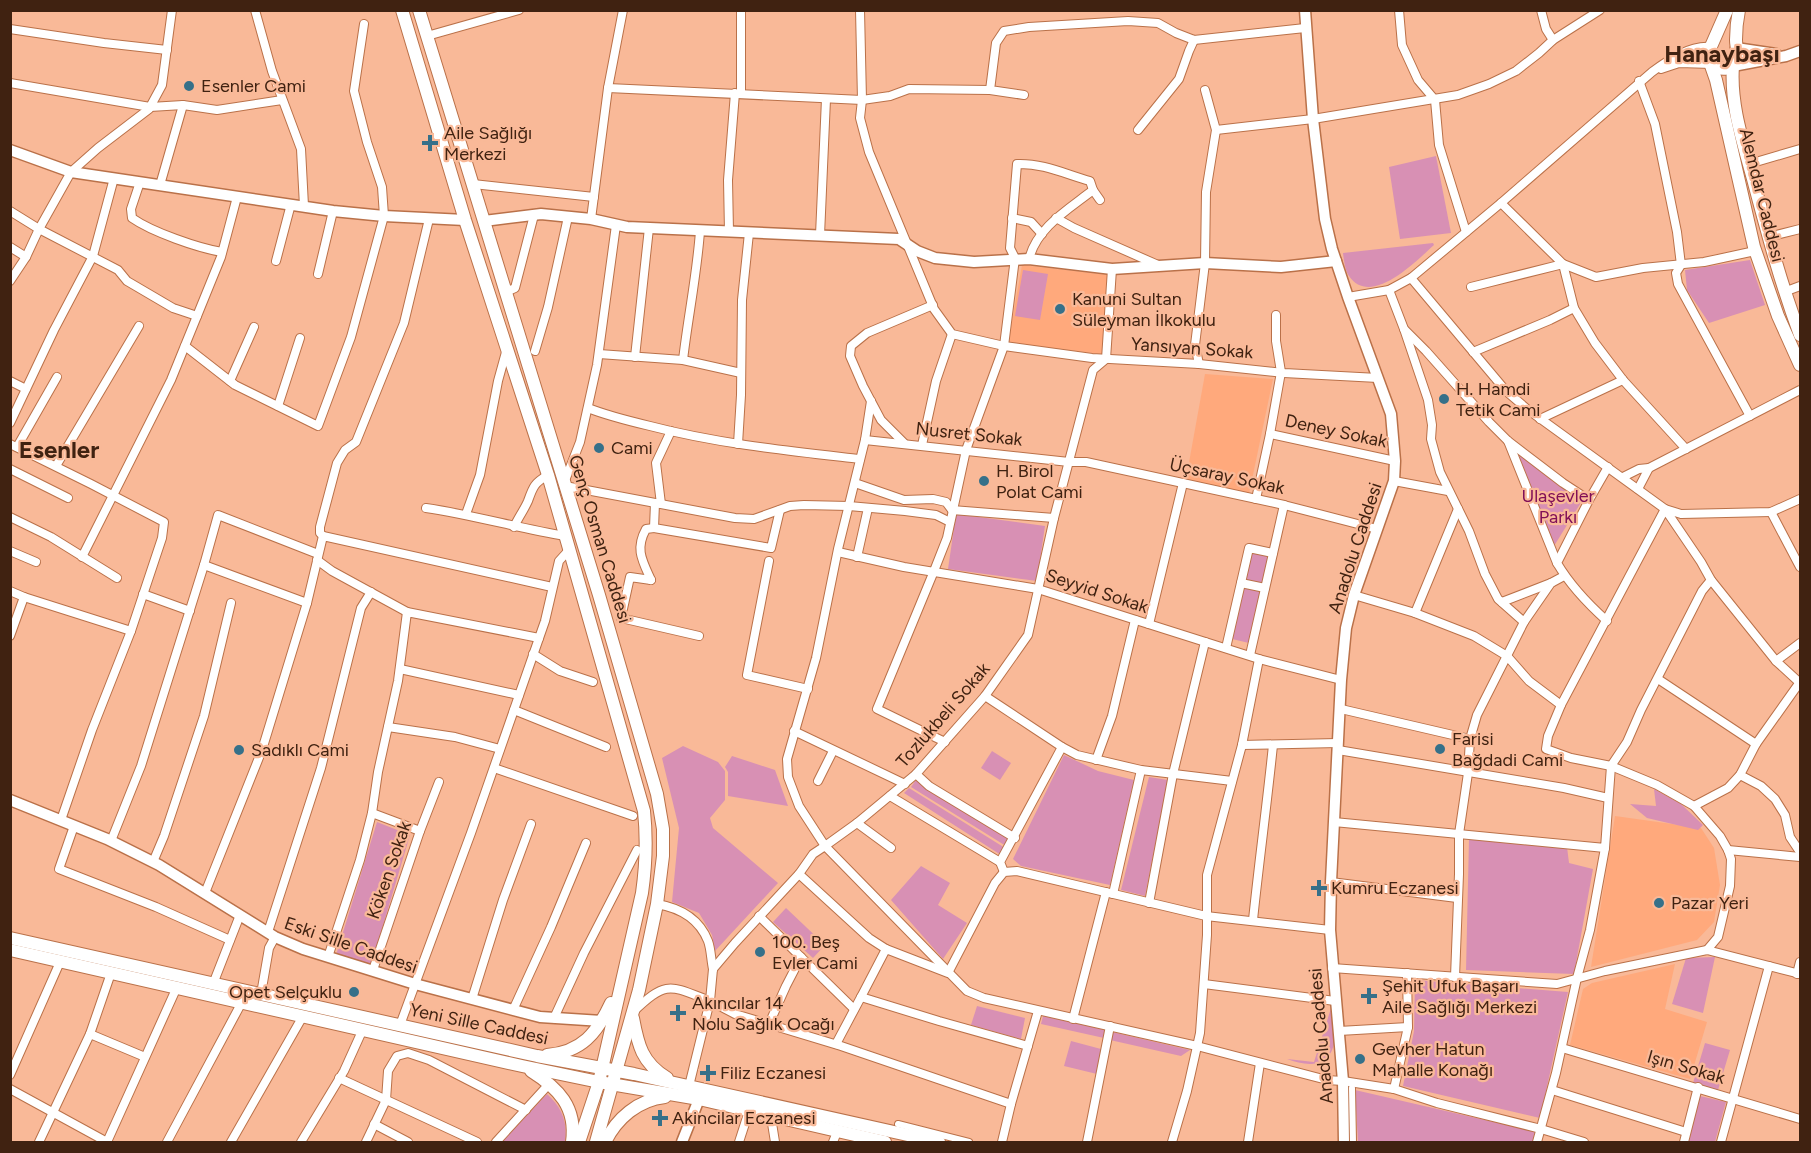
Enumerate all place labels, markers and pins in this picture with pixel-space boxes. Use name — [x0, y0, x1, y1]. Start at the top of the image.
place label: Esenler Cami — [201, 75, 306, 97]
marker: Esenler Cami — [182, 79, 196, 93]
place label: Aile Sağlığı Merkezi — [444, 122, 532, 165]
marker: Aile Sağlığı Merkezi — [421, 134, 439, 152]
place label: Kanuni Sultan Süleyman İlkokulu — [1072, 288, 1216, 331]
marker: Kanuni Sultan Süleyman İlkokulu — [1053, 302, 1067, 316]
place label: H. Hamdi Tetik Cami — [1456, 378, 1540, 421]
marker: H. Hamdi Tetik Cami — [1437, 392, 1451, 406]
place label: Cami — [611, 437, 653, 459]
marker: Cami — [592, 441, 606, 455]
place label: H. Birol Polat Cami — [996, 460, 1083, 503]
marker: H. Birol Polat Cami — [977, 474, 991, 488]
place label: Farisi Bağdadi Cami — [1452, 728, 1563, 771]
place label: Sadıklı Cami — [251, 739, 349, 761]
marker: Farisi Bağdadi Cami — [1433, 742, 1447, 756]
marker: Sadıklı Cami — [232, 743, 246, 757]
place label: Kumru Eczanesi — [1331, 877, 1459, 899]
marker: Kumru Eczanesi — [1312, 881, 1326, 895]
place label: Pazar Yeri — [1671, 892, 1749, 914]
marker: Pazar Yeri — [1652, 896, 1666, 910]
place label: 100. Beş Evler Cami — [772, 931, 858, 974]
marker: 100. Beş Evler Cami — [753, 945, 767, 959]
place label: Şehit Ufuk Başarı Aile Sağlığı Merkezi — [1382, 975, 1537, 1018]
place label: Opet Selçuklu — [229, 981, 342, 1003]
marker: Opet Selçuklu — [347, 985, 361, 999]
marker: Şehit Ufuk Başarı Aile Sağlığı Merkezi — [1360, 987, 1378, 1005]
place label: Akıncılar 14 Nolu Sağlık Ocağı — [692, 992, 835, 1035]
marker: Akıncılar 14 Nolu Sağlık Ocağı — [669, 1004, 687, 1022]
place label: Gevher Hatun Mahalle Konağı — [1372, 1038, 1493, 1081]
marker: Gevher Hatun Mahalle Konağı — [1353, 1052, 1367, 1066]
place label: Filiz Eczanesi — [720, 1062, 826, 1084]
marker: Filiz Eczanesi — [701, 1066, 715, 1080]
place label: Akincilar Eczanesi — [672, 1107, 816, 1129]
marker: Akincilar Eczanesi — [653, 1111, 667, 1125]

